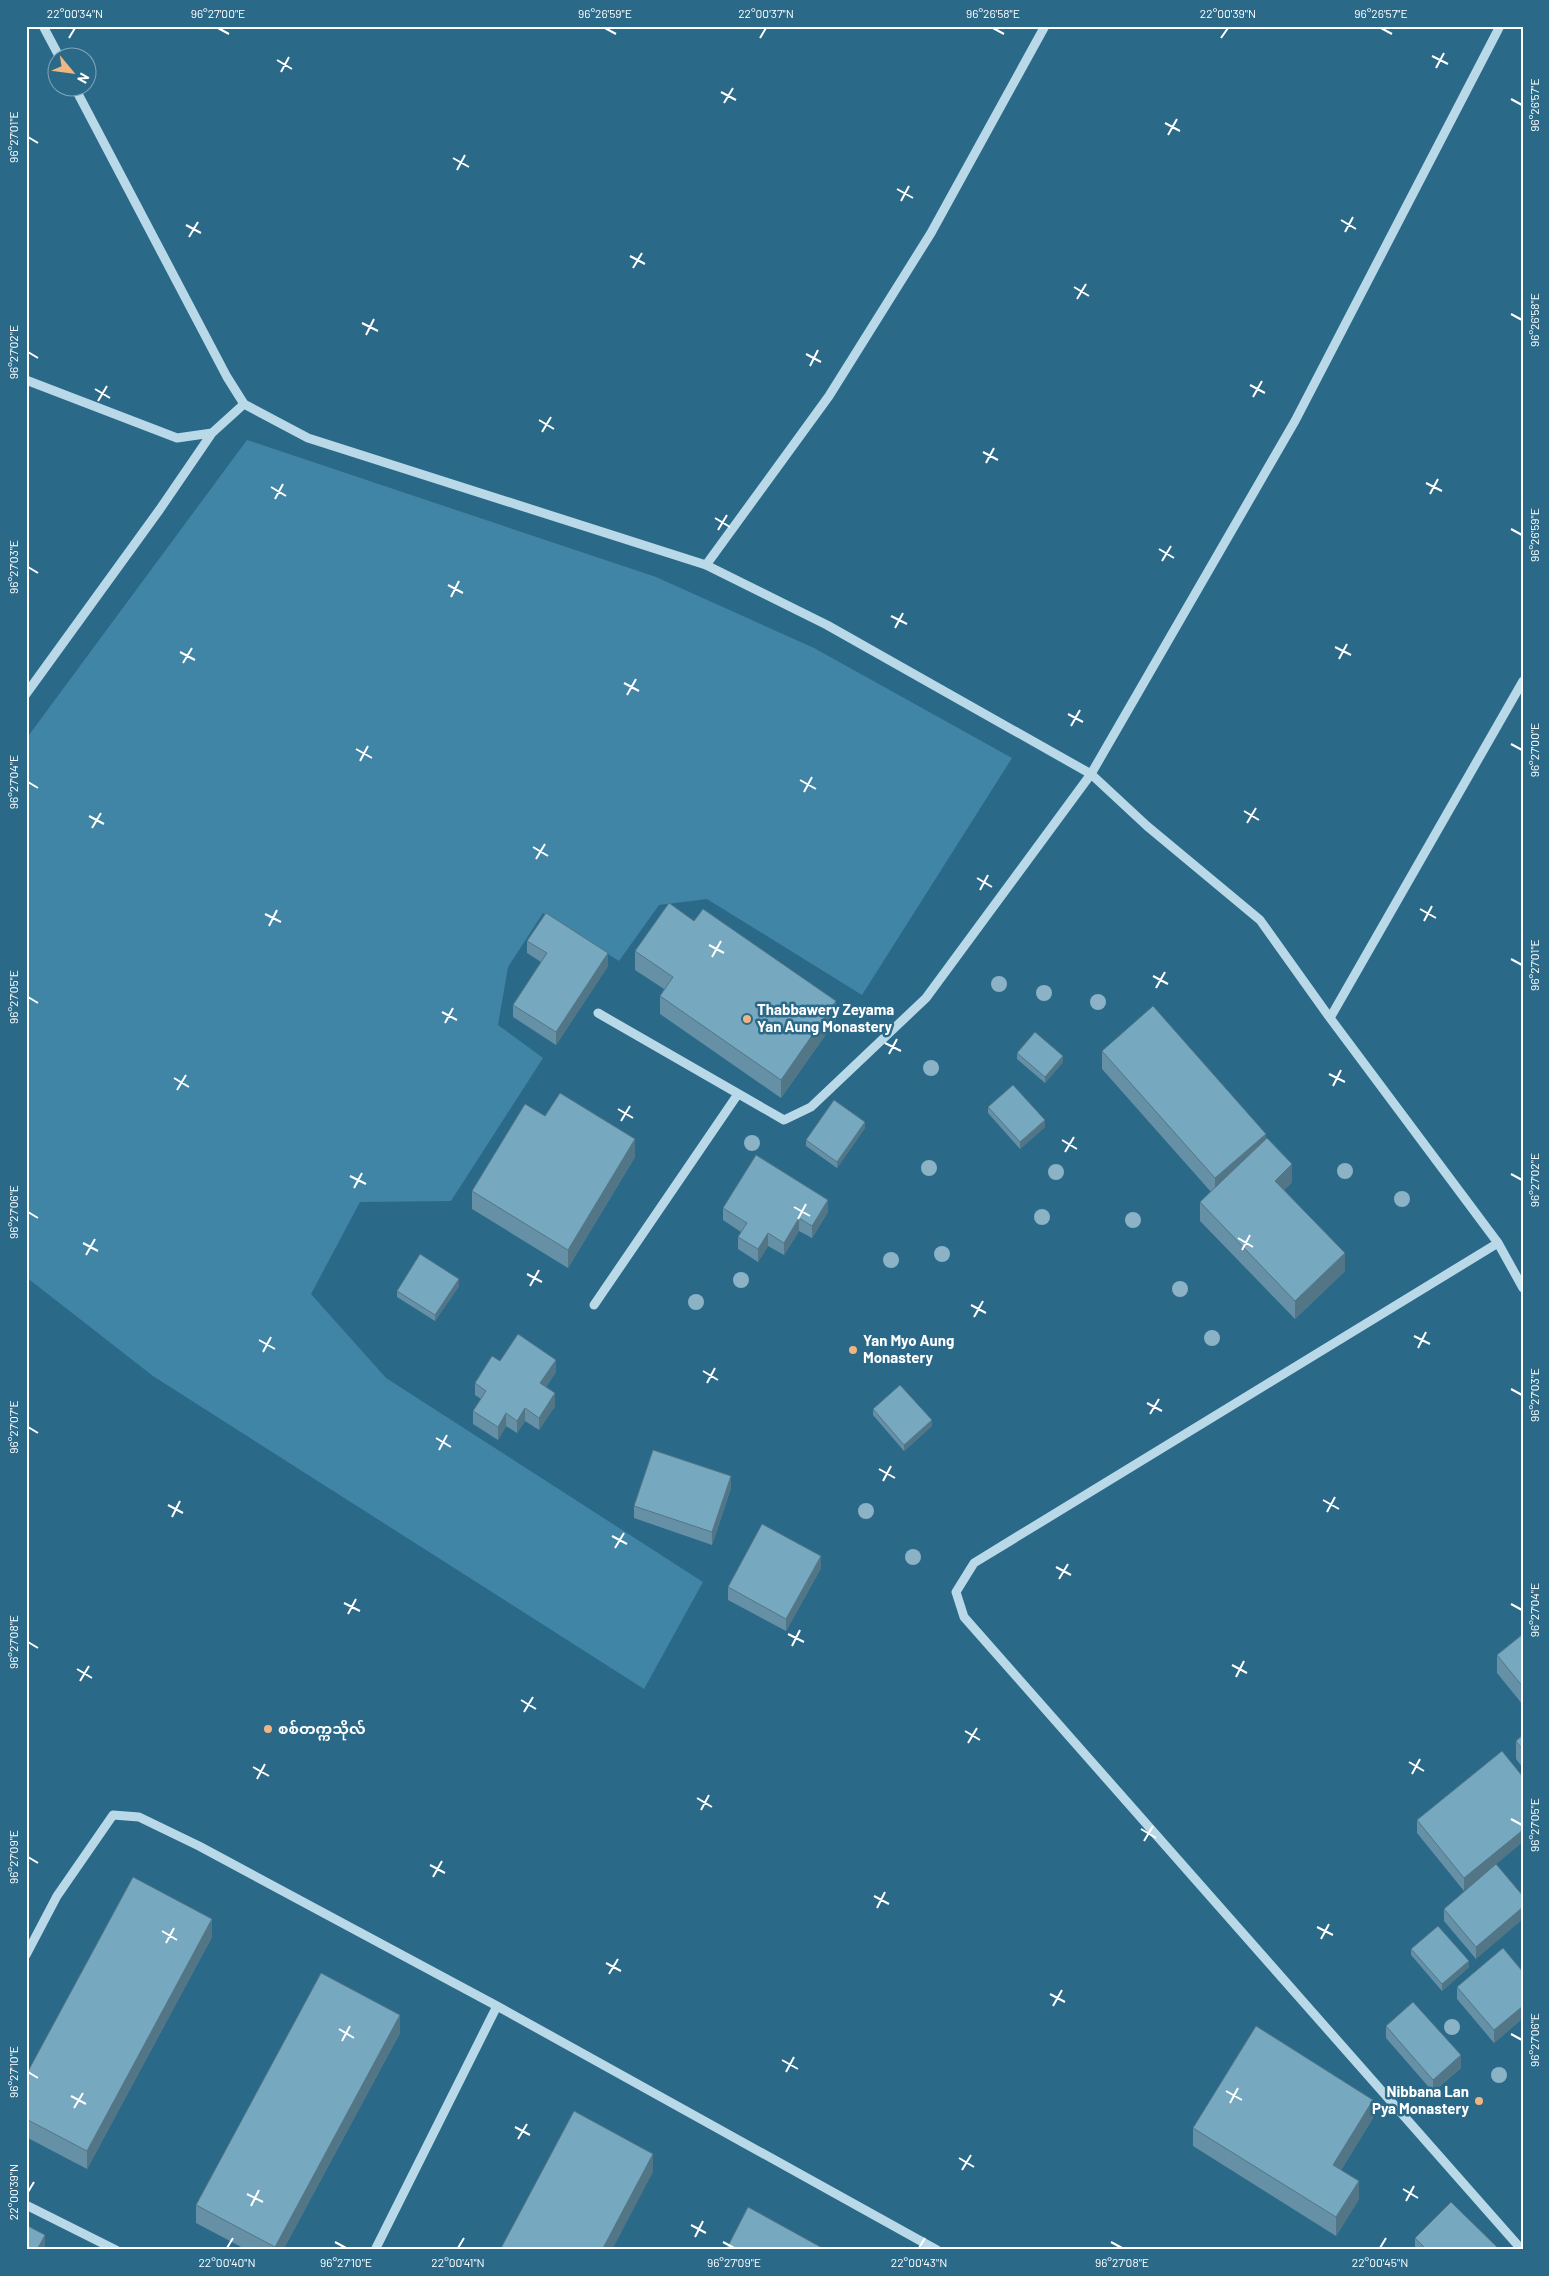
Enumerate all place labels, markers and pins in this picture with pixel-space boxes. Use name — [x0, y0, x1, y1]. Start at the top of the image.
place label: Thabbawery Zeyama Yan Aung Monastery — [757, 1000, 894, 1035]
marker: Thabbawery Zeyama Yan Aung Monastery — [741, 1013, 753, 1025]
place label: Yan Myo Aung Monastery — [863, 1331, 954, 1366]
marker: Yan Myo Aung Monastery — [847, 1344, 859, 1356]
place label: စစ်‌တက္ကသိုလ် — [278, 1719, 366, 1741]
marker: စစ်‌တက္ကသိုလ် — [262, 1723, 274, 1735]
place label: Nibbana Lan Pya Monastery — [1372, 2082, 1469, 2117]
marker: Nibbana Lan Pya Monastery — [1473, 2095, 1485, 2107]

